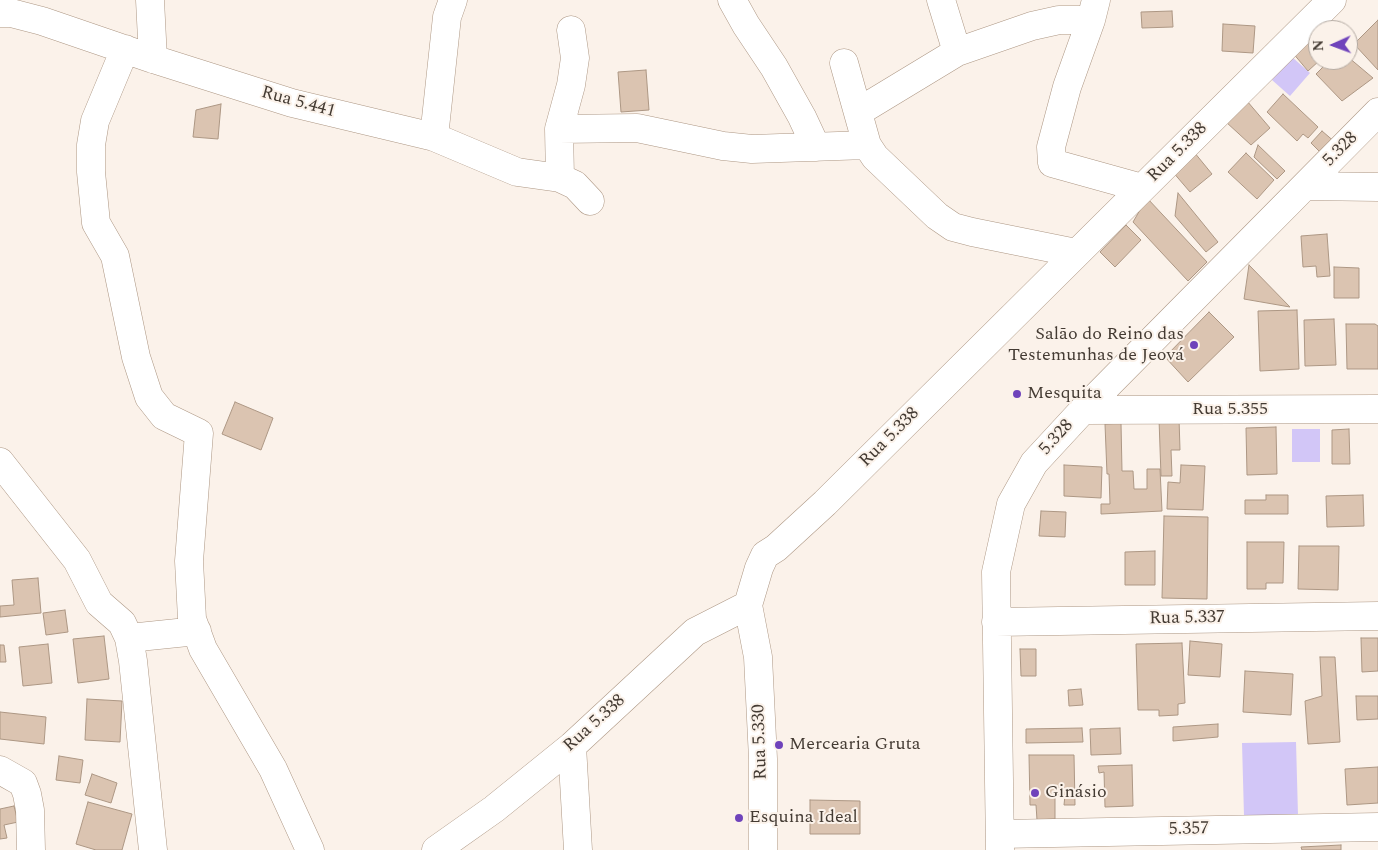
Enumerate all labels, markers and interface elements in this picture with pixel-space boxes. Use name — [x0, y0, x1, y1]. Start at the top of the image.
north arrow — [1308, 20, 1358, 70]
text: N — [1308, 39, 1329, 52]
street label: Rua 5.441 — [259, 83, 337, 123]
street label: Rua 5.338 — [1144, 119, 1212, 187]
street label: 5.328 — [1319, 128, 1363, 172]
place label: Salão do Reino das Testemunhas de Jeová — [1008, 324, 1184, 366]
marker: Salão do Reino das Testemunhas de Jeová — [1188, 339, 1200, 351]
place label: Mesquita — [1027, 383, 1102, 405]
marker: Mesquita — [1011, 388, 1023, 400]
street label: Rua 5.355 — [1192, 399, 1268, 421]
street label: Rua 5.338 — [856, 404, 924, 472]
street label: 5.328 — [1035, 416, 1079, 460]
street label: Rua 5.337 — [1149, 608, 1225, 630]
street label: Rua 5.338 — [560, 691, 630, 757]
street label: Rua 5.330 — [749, 704, 773, 780]
place label: Mercearia Gruta — [789, 734, 921, 756]
marker: Mercearia Gruta — [773, 739, 785, 751]
place label: Ginásio — [1045, 782, 1107, 804]
marker: Ginásio — [1029, 787, 1041, 799]
place label: Esquina Ideal — [749, 807, 858, 829]
marker: Esquina Ideal — [733, 812, 745, 824]
street label: 5.357 — [1169, 819, 1209, 841]

